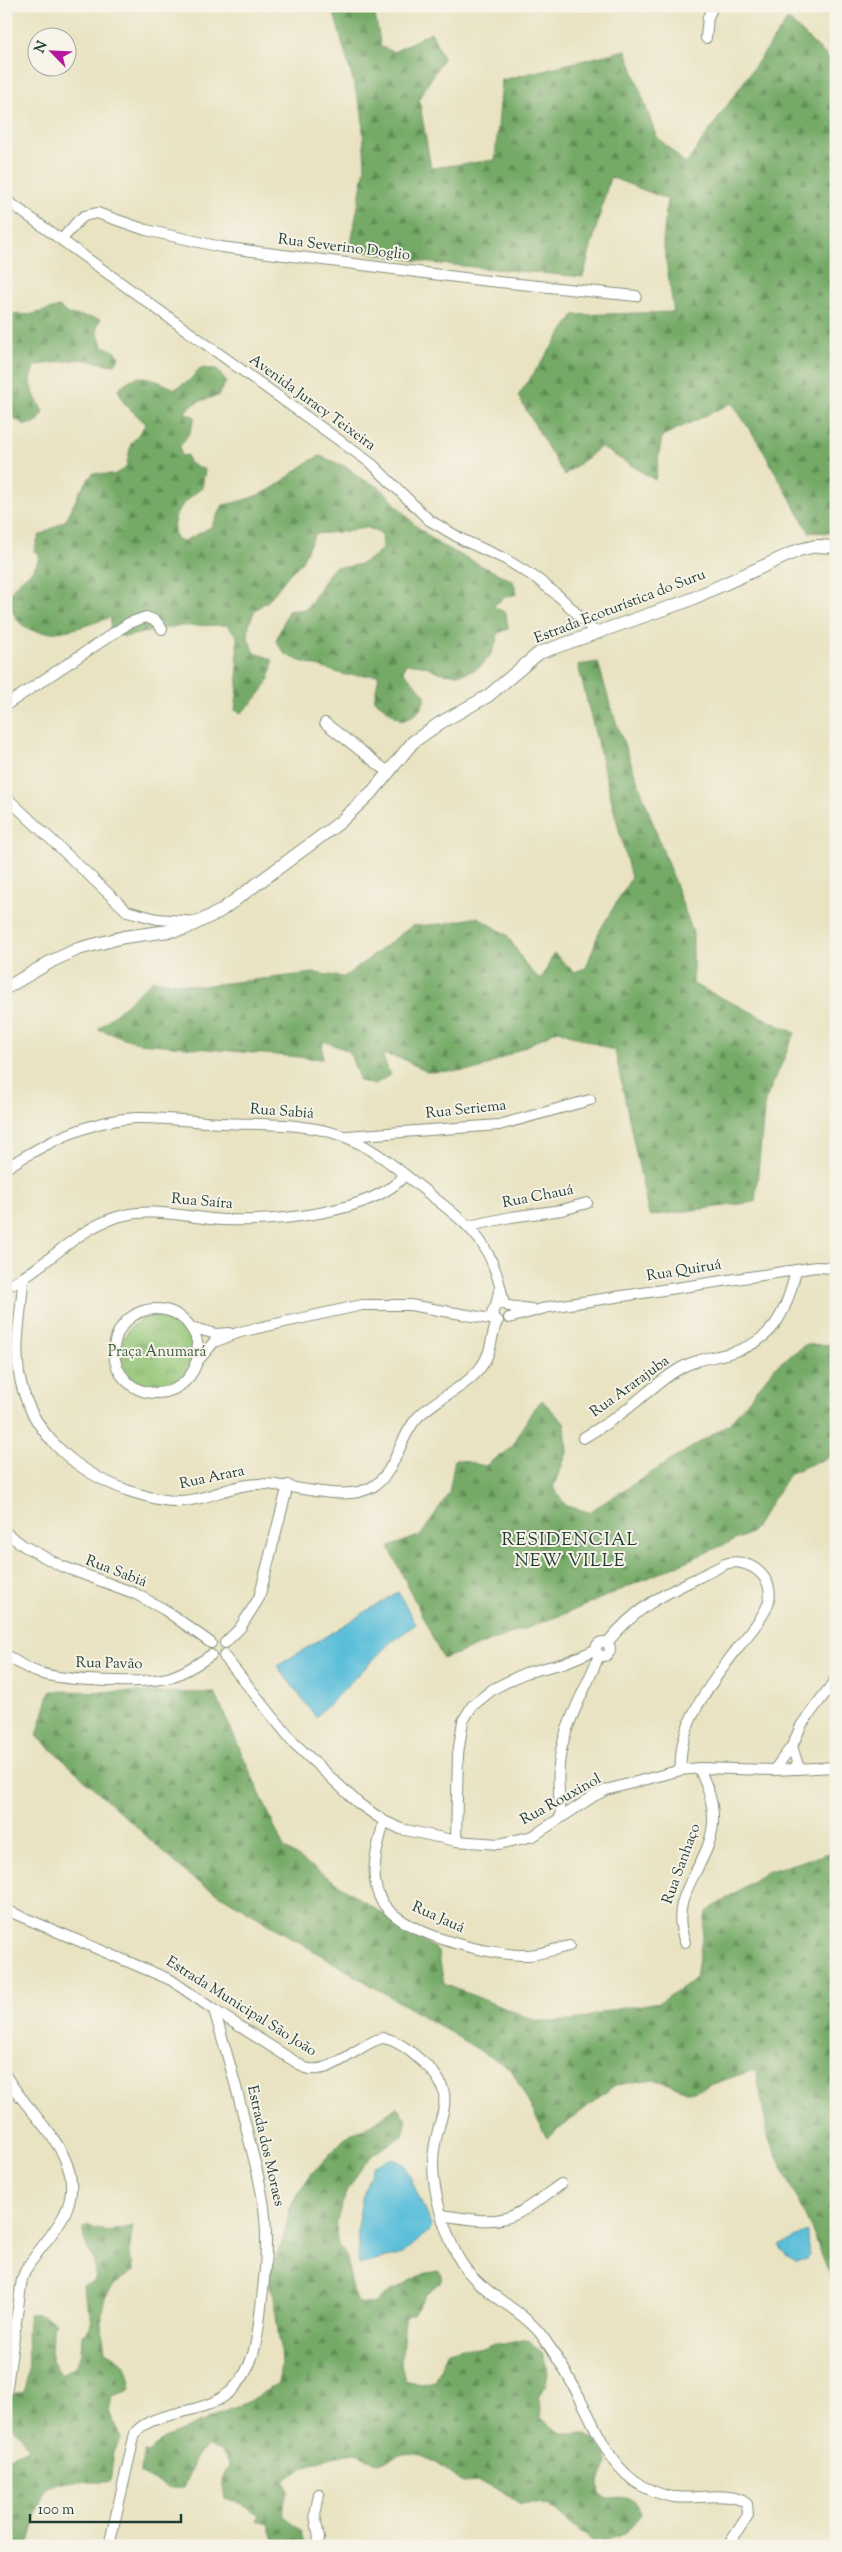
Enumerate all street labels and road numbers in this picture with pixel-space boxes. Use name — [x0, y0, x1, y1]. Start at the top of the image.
street label: Rua Severino Doglio — [277, 229, 411, 267]
street label: Avenida Juracy Teixeira — [244, 350, 380, 456]
street label: Estrada Ecoturística do Suru — [531, 564, 709, 649]
street label: Rua Seriema — [425, 1095, 508, 1125]
street label: Rua Sabiá — [249, 1099, 315, 1125]
street label: Rua Chauá — [501, 1180, 576, 1214]
street label: Rua Saíra — [170, 1189, 234, 1215]
street label: Rua Quiruá — [645, 1255, 723, 1287]
street label: Rua Ararajuba — [586, 1351, 674, 1423]
street label: Rua Arara — [178, 1461, 246, 1495]
street label: Rua Sabiá — [82, 1551, 150, 1593]
street label: Rua Pavão — [75, 1653, 143, 1675]
street label: Rua Rouxinol — [517, 1769, 605, 1831]
street label: Rua Sanhaço — [658, 1821, 706, 1907]
street label: Rua Jauá — [408, 1897, 468, 1939]
street label: Estrada Municipal São João — [162, 1952, 320, 2062]
street label: Estrada dos Moraes — [241, 2083, 289, 2209]

